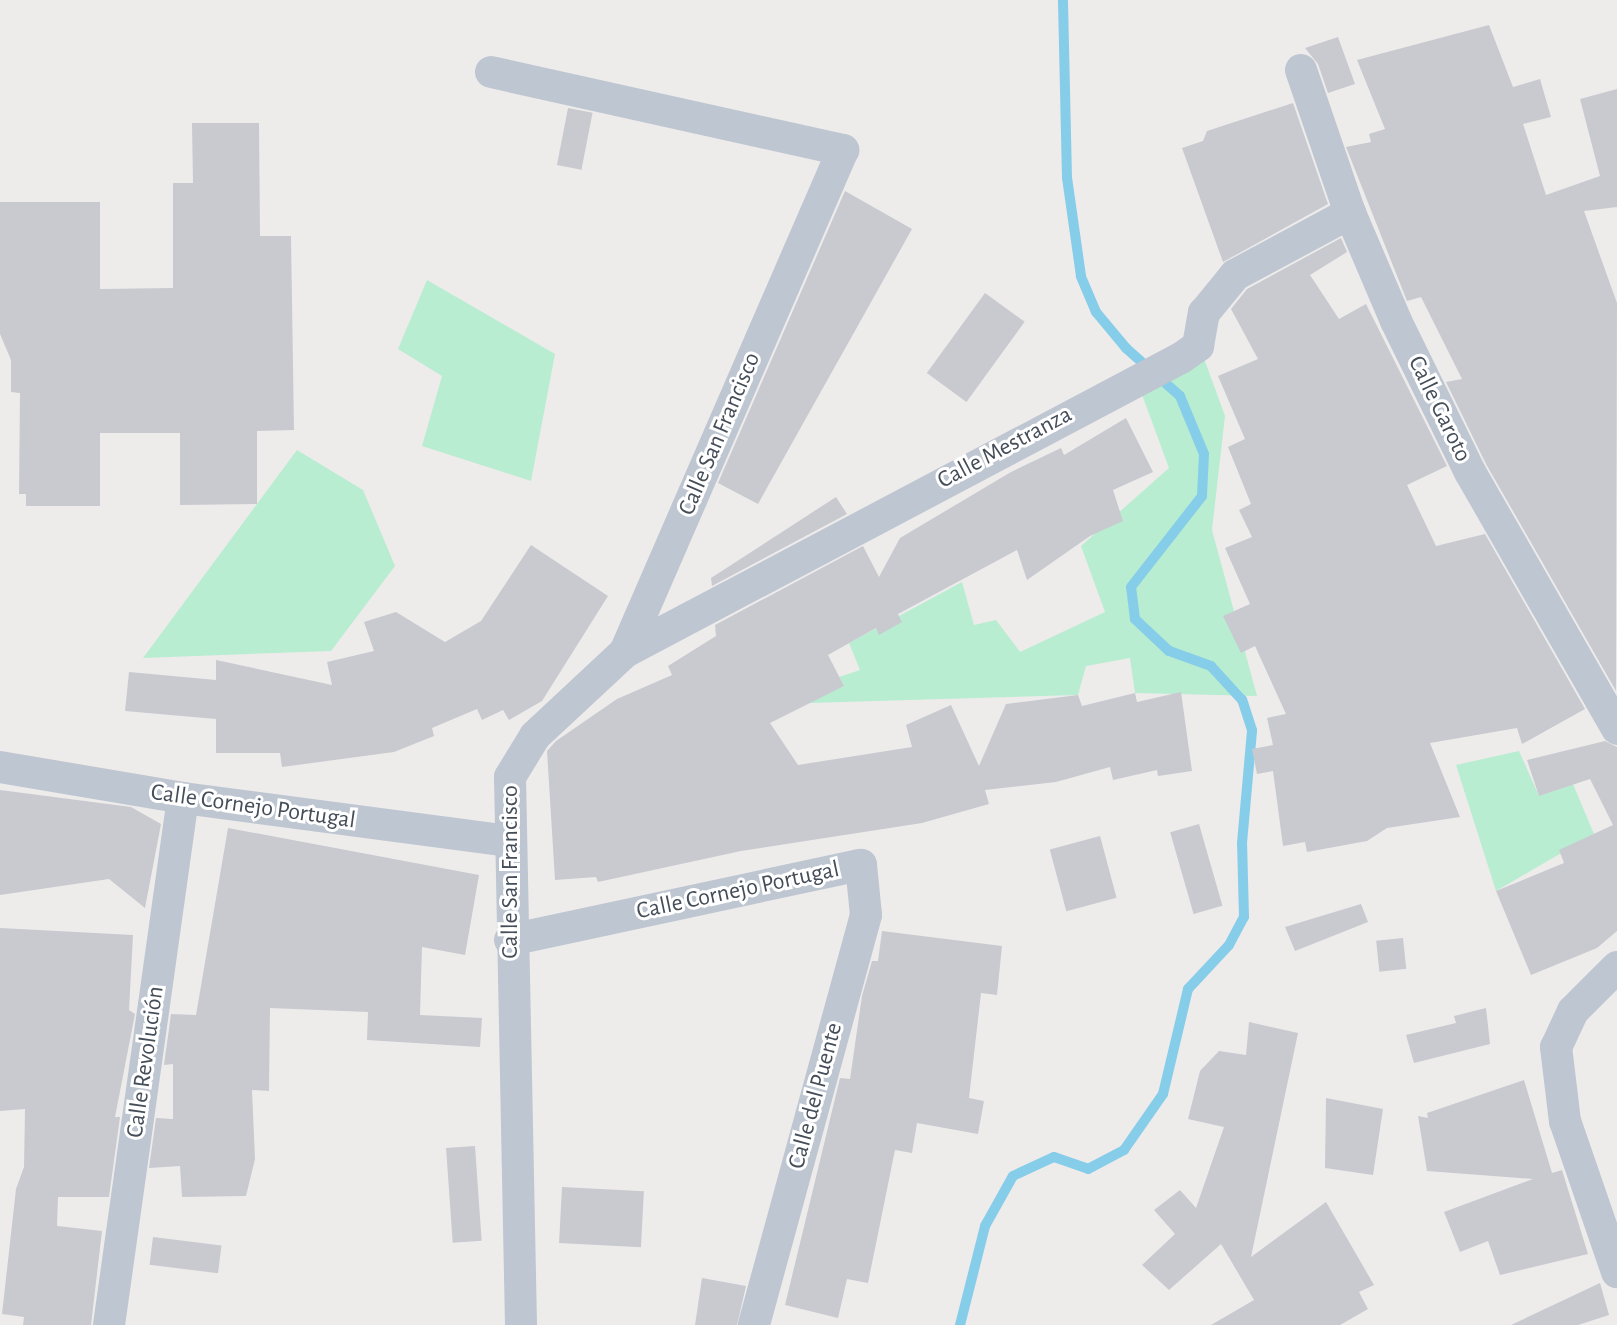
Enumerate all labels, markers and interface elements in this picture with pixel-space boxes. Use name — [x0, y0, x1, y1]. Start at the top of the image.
street label: Calle San Francisco — [673, 348, 767, 520]
street label: Calle Garoto — [1401, 351, 1477, 467]
street label: Calle Mestranza — [933, 400, 1077, 496]
street label: Calle Cornejo Portugal — [149, 778, 357, 836]
street label: Calle San Francisco — [497, 785, 525, 959]
street label: Calle Cornejo Portugal — [634, 855, 842, 927]
street label: Calle Revolución — [121, 984, 171, 1140]
street label: Calle del Puente — [783, 1020, 849, 1172]

